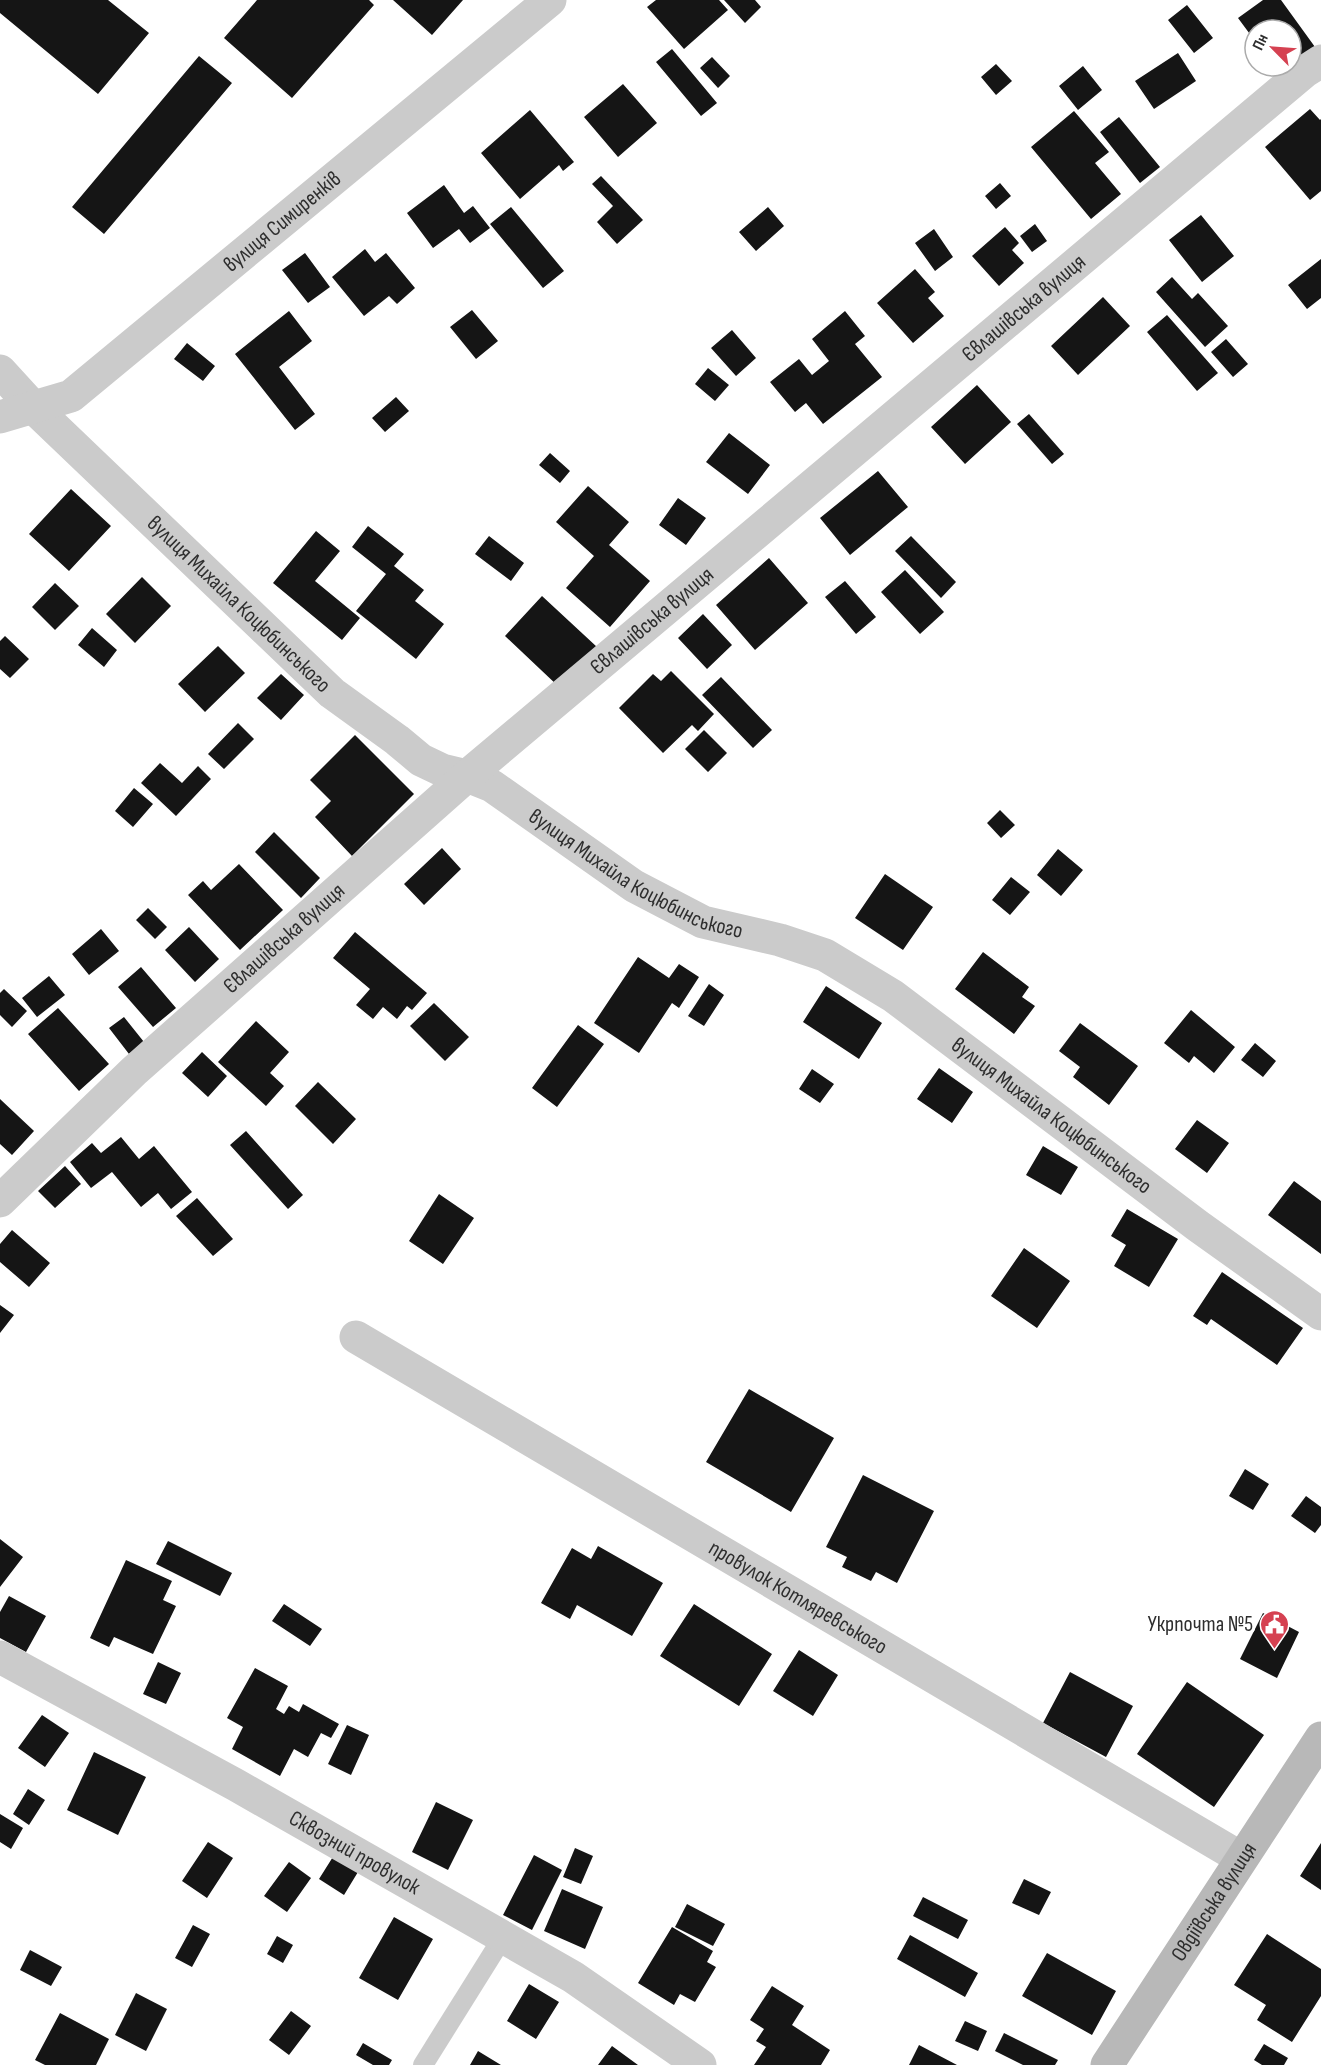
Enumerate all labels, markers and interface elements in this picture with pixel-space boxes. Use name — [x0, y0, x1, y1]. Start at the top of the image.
north arrow — [1243, 18, 1303, 78]
text: Пн — [1249, 31, 1273, 53]
street label: вулиця Симиренків — [218, 165, 346, 278]
street label: Євлашівська вулиця — [956, 248, 1091, 367]
street label: вулиця Михайла Коцюбинського — [142, 510, 337, 698]
street label: Євлашівська вулиця — [584, 561, 719, 680]
street label: вулиця Михайла Коцюбинського — [524, 803, 746, 944]
street label: Євлашівська вулиця — [218, 877, 350, 999]
street label: вулиця Михайла Коцюбинського — [946, 1031, 1157, 1200]
street label: провулок Котляревського — [704, 1534, 892, 1660]
public building icon: Укрпочта №5 — [1258, 1608, 1290, 1650]
place label: Укрпочта №5 — [1147, 1611, 1253, 1638]
street label: Сквозний провулок — [284, 1805, 426, 1901]
street label: Овдіївська вулиця — [1165, 1837, 1262, 1966]

